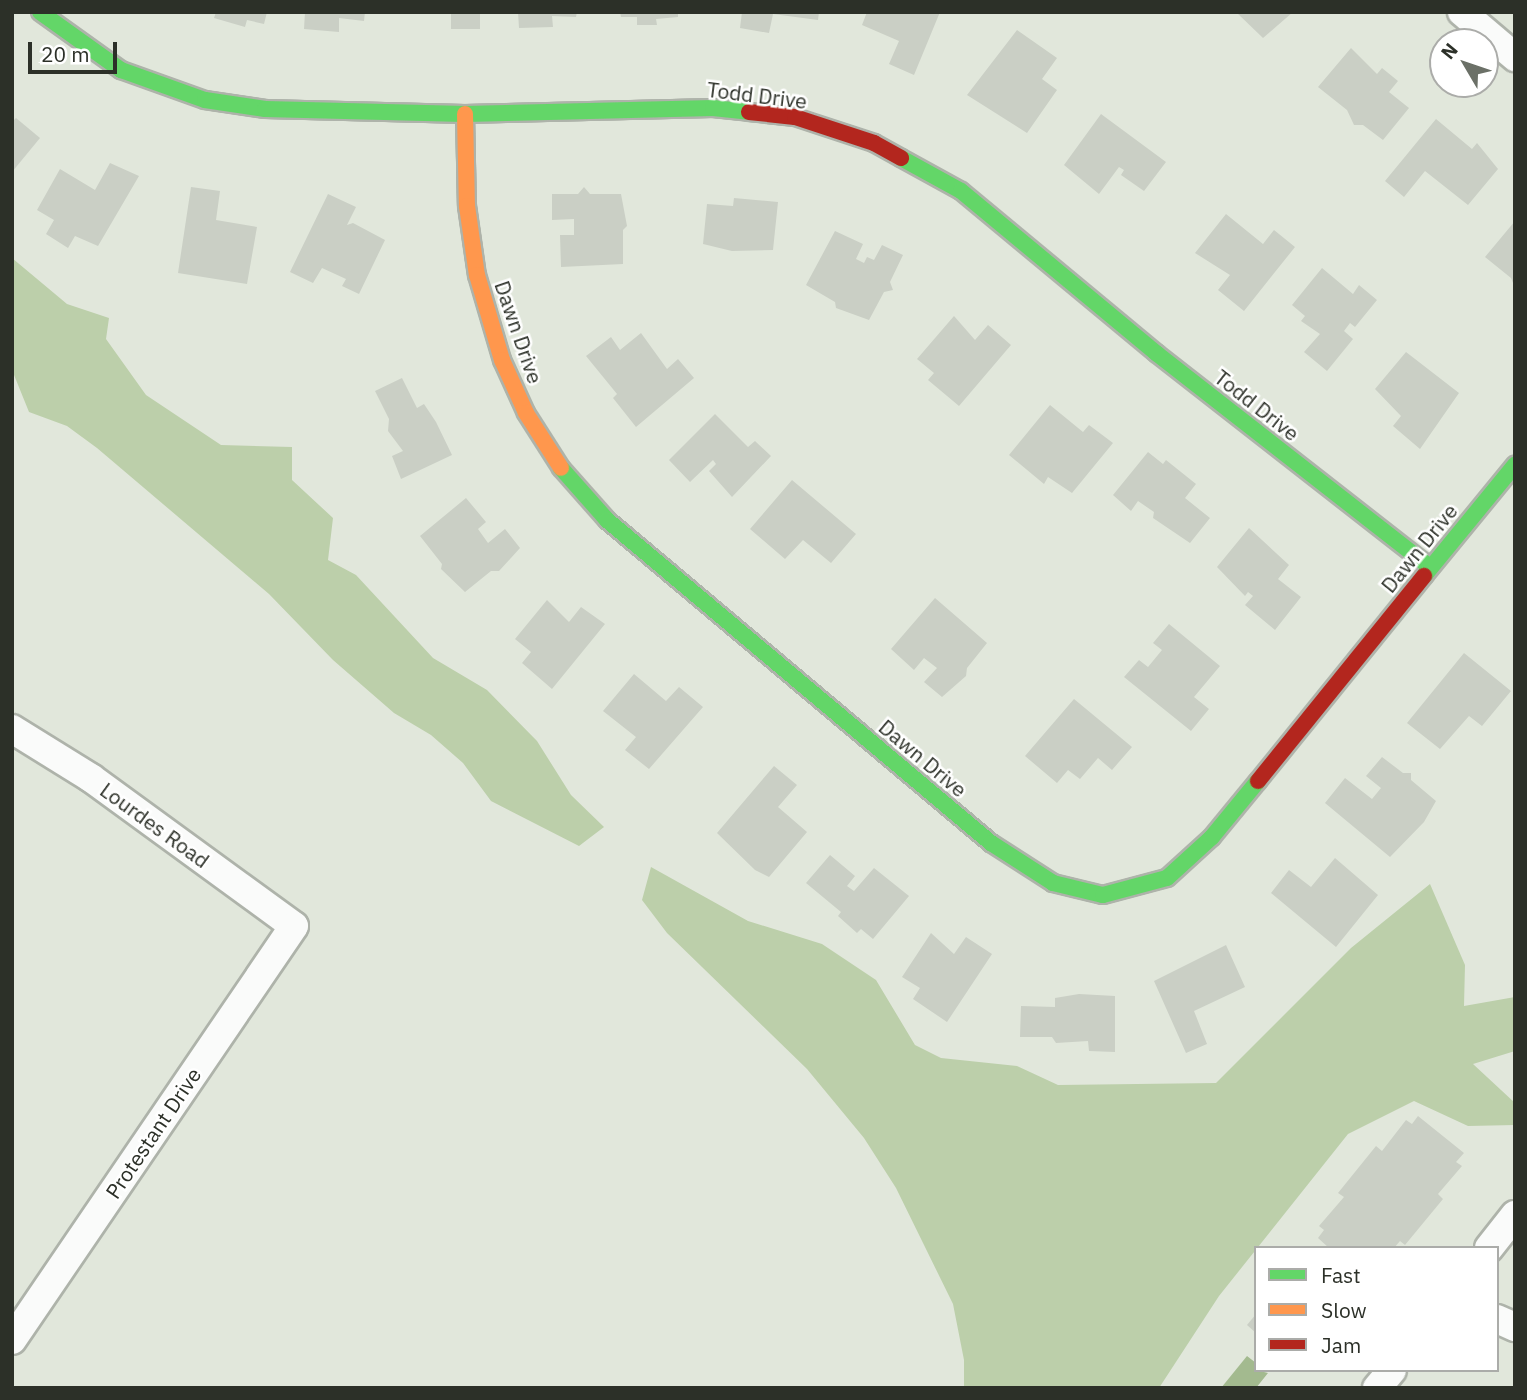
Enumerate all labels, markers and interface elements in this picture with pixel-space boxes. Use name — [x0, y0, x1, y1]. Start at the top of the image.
scale bar — [32, 28, 121, 72]
north arrow — [1429, 28, 1499, 98]
text: N — [1436, 38, 1463, 64]
text: 20 m — [41, 40, 90, 68]
street label: Todd Drive — [706, 76, 808, 114]
street label: Dawn Drive — [490, 277, 548, 387]
street label: Todd Drive — [1210, 364, 1304, 446]
street label: Dawn Drive — [1376, 498, 1462, 598]
street label: Dawn Drive — [874, 714, 972, 802]
street label: Lourdes Road — [96, 777, 214, 873]
street label: Protestant Drive — [100, 1063, 206, 1203]
legend — [1254, 1246, 1499, 1372]
text: Fast — [1321, 1261, 1361, 1289]
text: Slow — [1321, 1296, 1367, 1324]
text: Jam — [1321, 1331, 1361, 1359]

